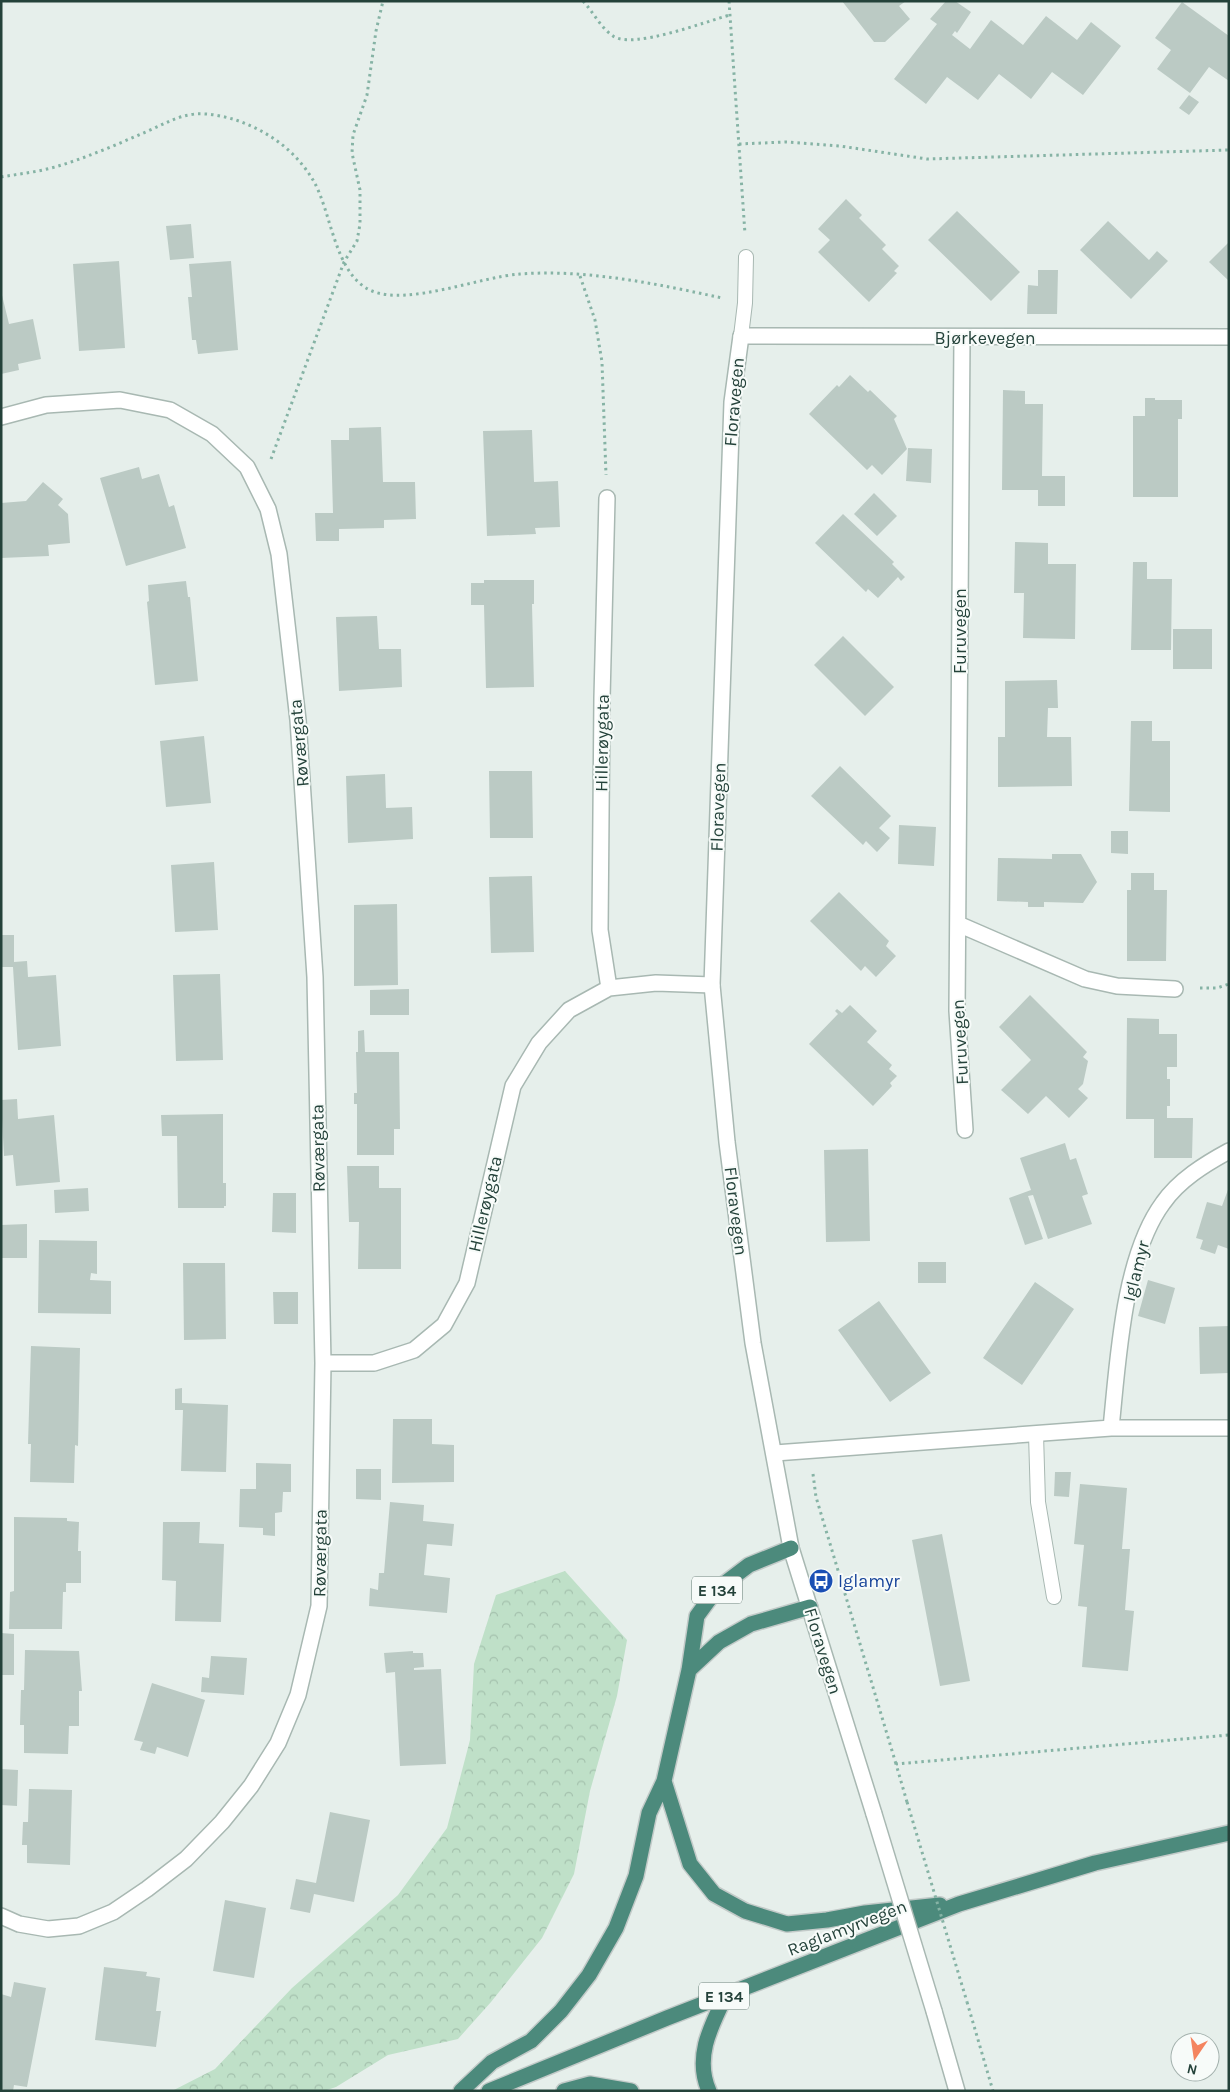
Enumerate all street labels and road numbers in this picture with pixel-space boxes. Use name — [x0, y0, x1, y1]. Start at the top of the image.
street label: Bjørkevegen — [934, 327, 1036, 349]
street label: Floravegen — [719, 357, 749, 447]
street label: Furuvegen — [949, 588, 971, 674]
street label: Hillerøygata — [590, 694, 614, 792]
street label: Røværgata — [284, 698, 314, 788]
street label: Floravegen — [705, 762, 731, 852]
street label: Furuvegen — [947, 999, 973, 1085]
street label: Røværgata — [306, 1104, 330, 1192]
street label: Hillerøygata — [463, 1154, 507, 1254]
street label: Floravegen — [720, 1165, 752, 1257]
street label: Iglamyr — [1118, 1238, 1154, 1304]
street label: Røværgata — [308, 1509, 332, 1597]
road number: E 134 — [692, 1576, 742, 1604]
street label: Floravegen — [799, 1605, 847, 1697]
street label: Raglamyrvegen — [784, 1895, 910, 1961]
road number: E 134 — [699, 1982, 749, 2010]

